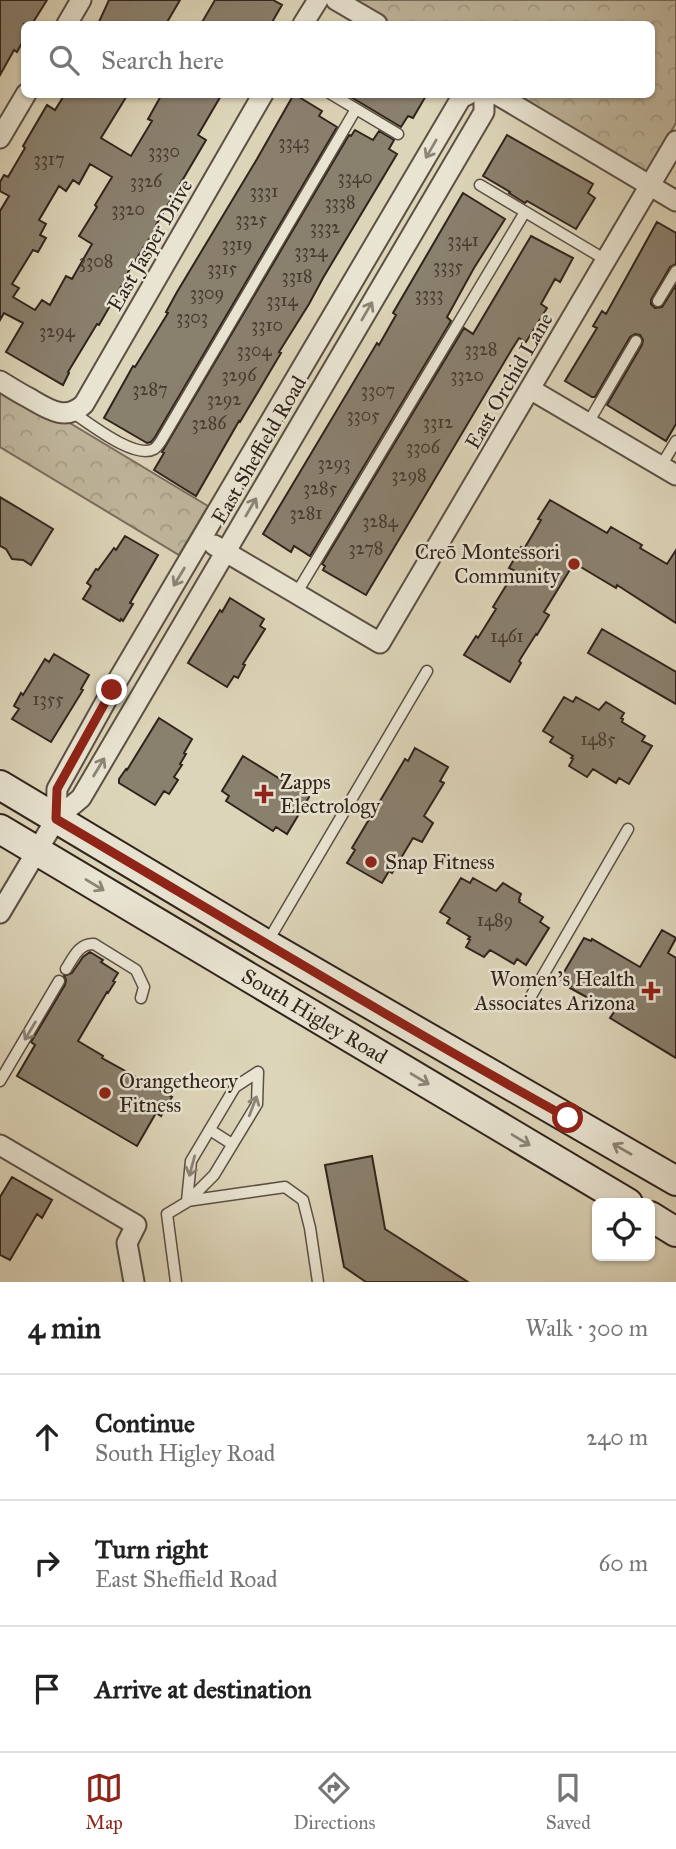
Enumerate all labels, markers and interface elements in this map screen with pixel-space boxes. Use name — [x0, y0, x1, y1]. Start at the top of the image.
search box — [21, 21, 655, 98]
icon: search — [45, 41, 83, 79]
text: Search here — [101, 44, 224, 76]
house number: 3343 — [278, 131, 310, 153]
one-way arrow — [424, 139, 438, 159]
house number: 3330 — [148, 140, 180, 162]
house number: 3317 — [33, 148, 65, 170]
house number: 3340 — [338, 166, 372, 188]
house number: 3326 — [130, 170, 163, 192]
street label: East Jasper Drive — [102, 174, 198, 316]
house number: 3331 — [250, 180, 278, 202]
house number: 3338 — [324, 191, 356, 213]
house number: 3320 — [111, 198, 145, 220]
house number: 3325 — [235, 208, 267, 230]
house number: 3332 — [310, 216, 340, 238]
house number: 3341 — [447, 229, 479, 251]
house number: 3319 — [221, 233, 253, 255]
house number: 3324 — [294, 240, 329, 262]
house number: 3308 — [79, 250, 113, 272]
house number: 3335 — [433, 255, 464, 277]
house number: 3315 — [207, 257, 238, 279]
house number: 3318 — [281, 265, 313, 287]
house number: 3309 — [190, 282, 224, 304]
house number: 3333 — [415, 283, 443, 305]
house number: 3314 — [266, 289, 299, 311]
one-way arrow — [360, 302, 374, 322]
house number: 3303 — [176, 306, 208, 328]
street label: East Orchid Lane — [459, 308, 559, 454]
house number: 3310 — [251, 314, 283, 336]
house number: 3294 — [39, 320, 76, 342]
house number: 3328 — [465, 338, 497, 360]
house number: 3304 — [237, 339, 272, 361]
house number: 3296 — [222, 364, 257, 386]
house number: 3320 — [450, 364, 484, 386]
street label: East Sheffield Road — [206, 371, 312, 529]
house number: 3287 — [132, 378, 168, 400]
house number: 3307 — [361, 379, 395, 401]
house number: 3292 — [207, 388, 241, 410]
house number: 3305 — [346, 404, 380, 426]
house number: 3312 — [423, 411, 453, 433]
house number: 3286 — [192, 412, 227, 434]
house number: 3306 — [406, 436, 441, 458]
house number: 3293 — [318, 452, 350, 474]
house number: 3298 — [391, 464, 427, 486]
house number: 3285 — [303, 477, 338, 499]
one-way arrow — [244, 498, 258, 518]
house number: 3281 — [290, 502, 322, 524]
house number: 3284 — [362, 510, 399, 532]
house number: 3278 — [349, 537, 383, 559]
place label: Creō Montessori Community — [415, 539, 561, 589]
marker: Creō Montessori Community — [566, 556, 582, 572]
one-way arrow — [171, 567, 185, 587]
house number: 1461 — [490, 625, 524, 647]
route end — [96, 674, 127, 705]
house number: 1355 — [32, 688, 64, 710]
house number: 1485 — [580, 728, 616, 750]
one-way arrow — [92, 758, 106, 778]
place label: Zapps Electrology — [280, 769, 381, 819]
marker: Zapps Electrology — [254, 784, 274, 804]
place label: Snap Fitness — [385, 849, 495, 875]
marker: Snap Fitness — [363, 854, 379, 870]
one-way arrow — [85, 879, 105, 893]
house number: 1489 — [477, 909, 513, 931]
street label: South Higley Road — [237, 963, 392, 1070]
place label: Women's Health Associates Arizona — [473, 966, 635, 1016]
marker: Women's Health Associates Arizona — [641, 981, 661, 1001]
one-way arrow — [23, 1020, 37, 1040]
place label: Orangetheory Fitness — [119, 1068, 239, 1118]
one-way arrow — [409, 1072, 429, 1086]
marker: Orangetheory Fitness — [97, 1085, 113, 1101]
one-way arrow — [247, 1096, 260, 1117]
route start — [552, 1102, 583, 1133]
one-way arrow — [511, 1133, 531, 1147]
one-way arrow — [612, 1142, 632, 1156]
one-way arrow — [185, 1154, 198, 1176]
map controls — [592, 1198, 655, 1261]
button: locate — [592, 1198, 655, 1261]
text: 4 min — [28, 1310, 101, 1346]
text: Walk · 300 m — [525, 1314, 648, 1342]
text: Continue — [95, 1407, 195, 1439]
icon: ahead — [28, 1418, 66, 1456]
text: 240 m — [586, 1423, 648, 1451]
text: South Higley Road — [95, 1439, 275, 1467]
text: Turn right — [95, 1533, 208, 1565]
icon: right — [28, 1544, 66, 1582]
text: 60 m — [599, 1549, 648, 1577]
text: East Sheffield Road — [95, 1565, 278, 1593]
icon: arrive — [28, 1670, 66, 1708]
text: Arrive at destination — [95, 1673, 312, 1705]
tab: Map — [85, 1769, 123, 1834]
tab: Directions — [293, 1769, 375, 1834]
tab: Saved — [546, 1769, 591, 1834]

